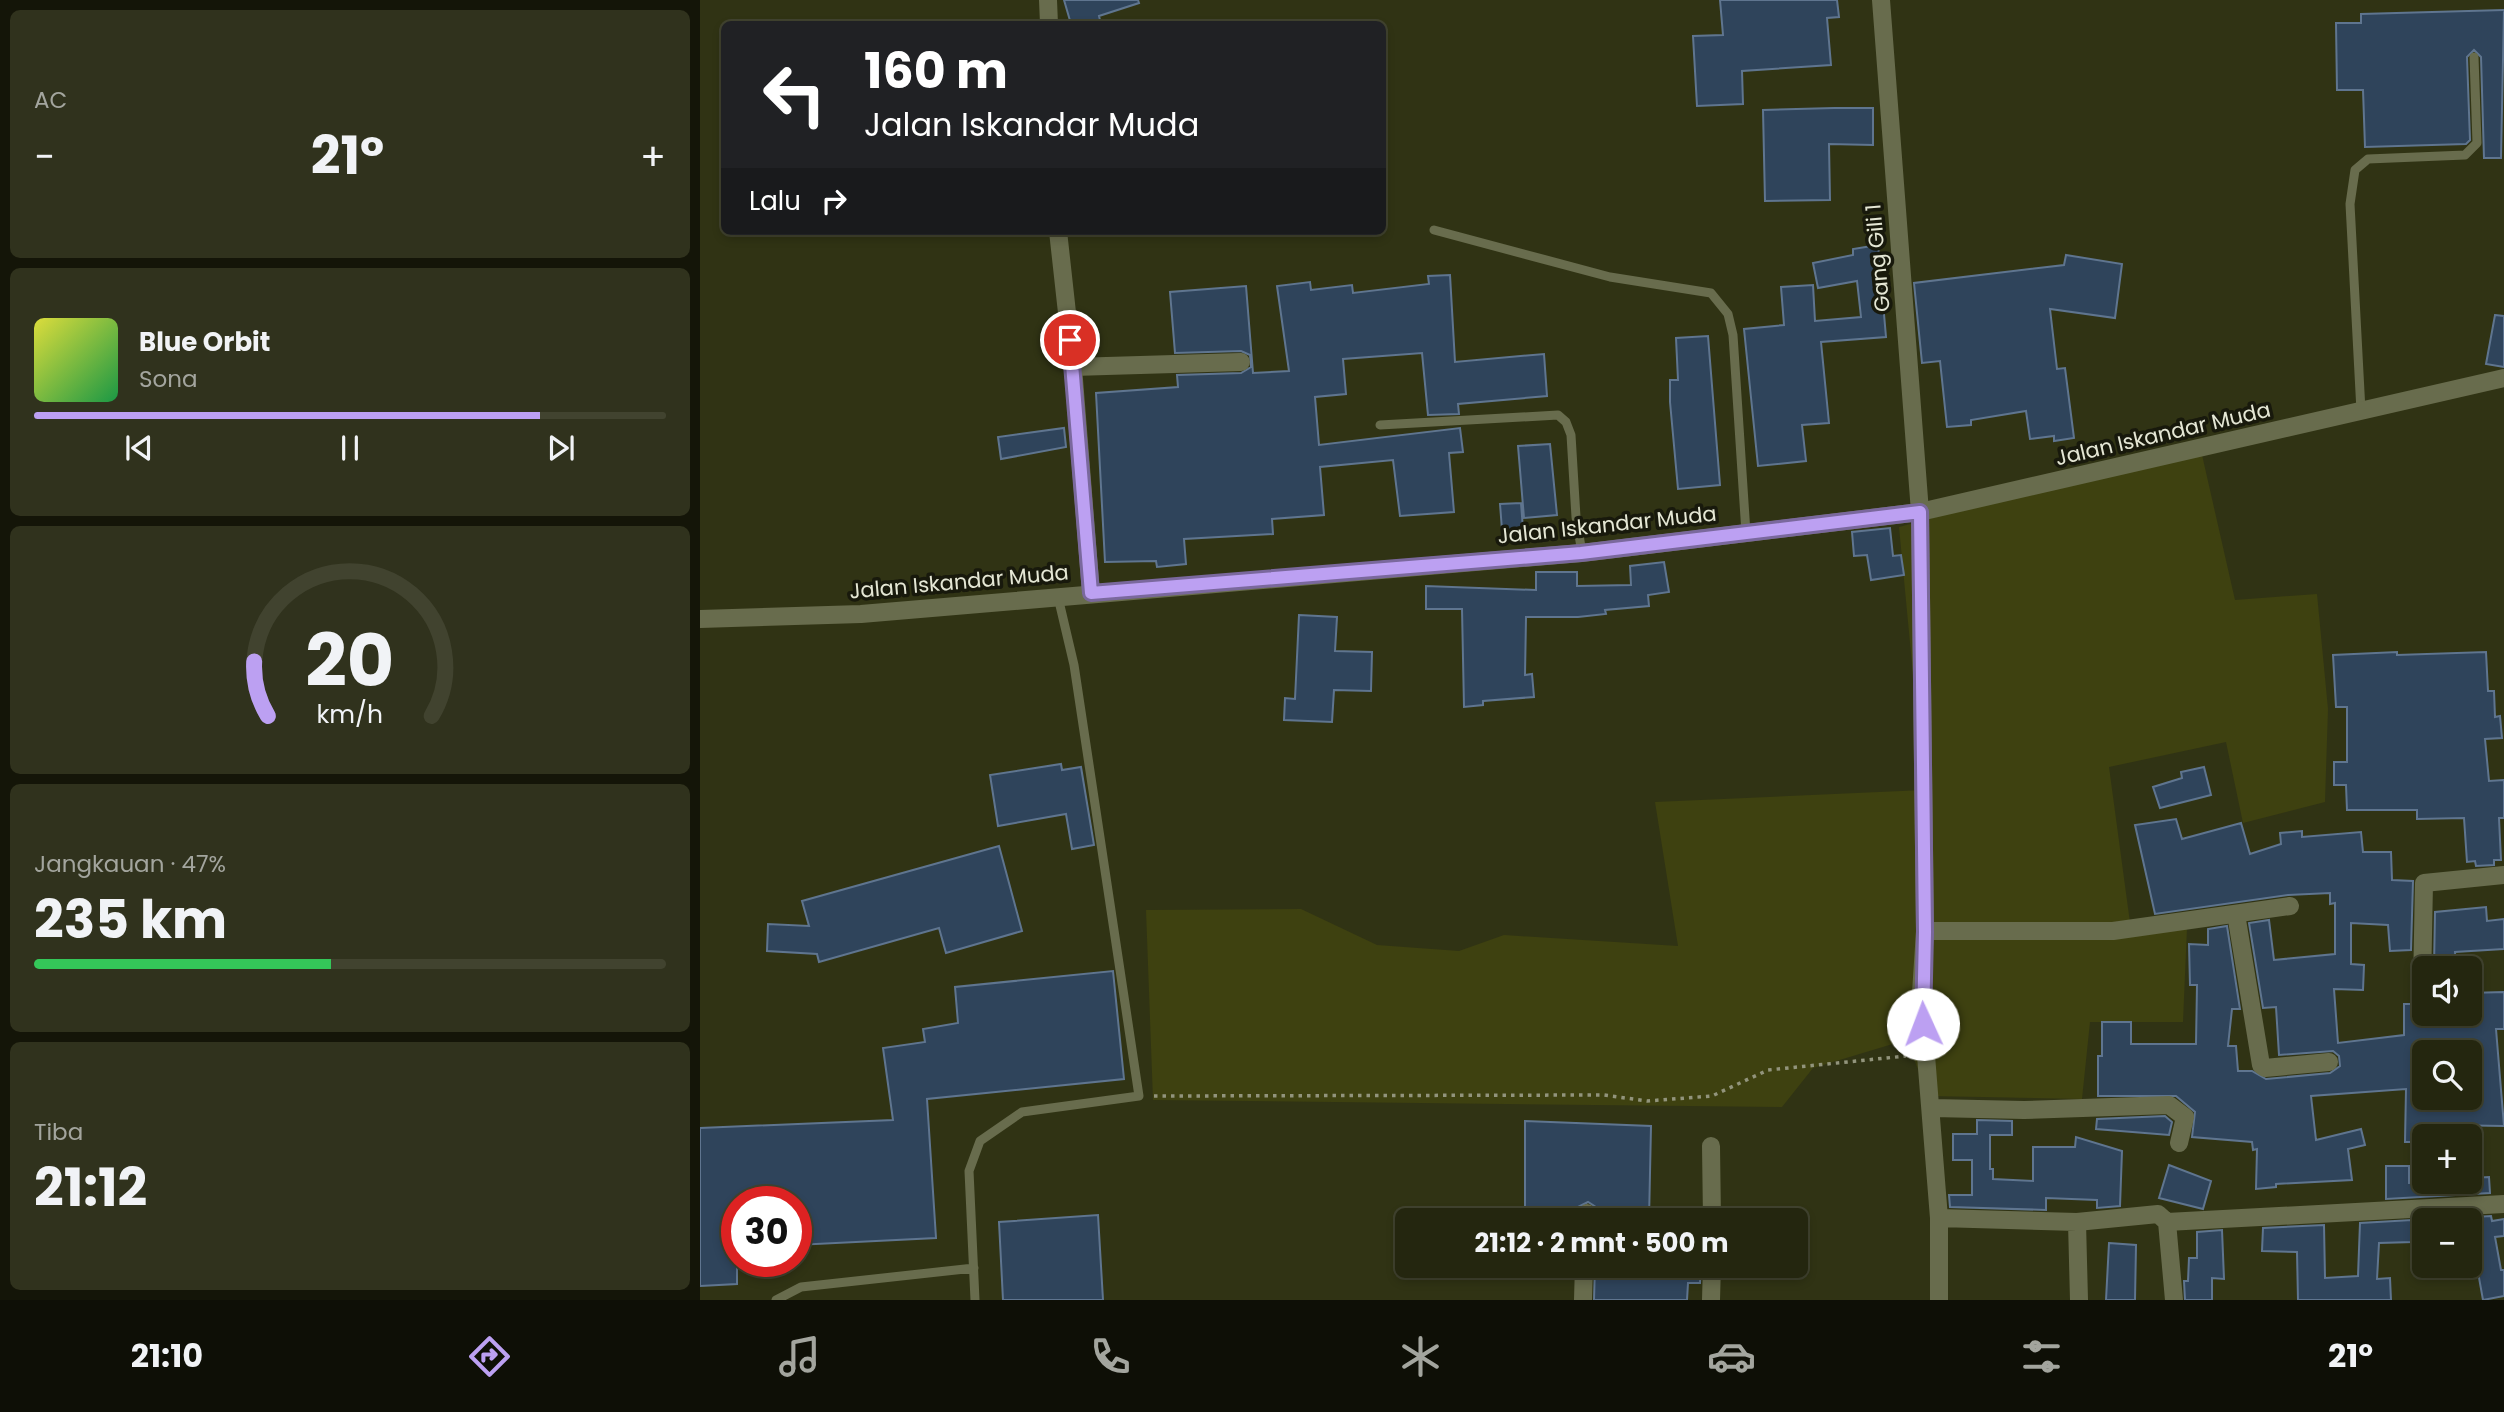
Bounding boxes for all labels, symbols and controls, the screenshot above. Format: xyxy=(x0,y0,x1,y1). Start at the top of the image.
text: 160 m xyxy=(864,37,1008,105)
icon: left xyxy=(749,49,840,140)
text: AC xyxy=(34,84,67,116)
text: Jalan Iskandar Muda xyxy=(864,102,1199,147)
text: 21° xyxy=(311,119,384,192)
text: − xyxy=(34,130,55,183)
text: + xyxy=(640,130,666,183)
icon: right xyxy=(815,182,853,220)
text: Lalu xyxy=(749,183,801,219)
street label: Gang Gili 1 xyxy=(1858,203,1897,313)
pin xyxy=(1040,310,1100,370)
icon: arrive xyxy=(1051,321,1089,359)
text: Blue Orbit xyxy=(139,324,270,360)
text: Sona xyxy=(139,363,198,395)
street label: Jalan Iskandar Muda xyxy=(2052,395,2273,472)
icon: previous xyxy=(120,429,158,467)
icon: pause xyxy=(331,429,369,467)
icon: next xyxy=(542,429,580,467)
street label: Jalan Iskandar Muda xyxy=(1496,499,1718,550)
street label: Jalan Iskandar Muda xyxy=(848,557,1070,606)
text: 20 xyxy=(305,610,395,711)
text: km/h xyxy=(317,697,383,732)
text: Jangkauan · 47% xyxy=(34,848,226,880)
text: 235 km xyxy=(34,883,227,956)
map controls xyxy=(2412,956,2482,1278)
button: sound xyxy=(2412,956,2482,1026)
position arrow xyxy=(1886,987,1960,1061)
button: search xyxy=(2412,1040,2482,1110)
text: Tiba xyxy=(34,1116,83,1148)
button: + xyxy=(2412,1124,2482,1194)
text: 21:12 xyxy=(34,1151,147,1224)
speed limit sign: 30 xyxy=(721,1186,812,1277)
button: − xyxy=(2412,1208,2482,1278)
text: 21:12 · 2 mnt · 500 m xyxy=(1474,1225,1729,1261)
icon: directions xyxy=(465,1332,514,1381)
icon: music xyxy=(775,1332,824,1381)
icon: phone xyxy=(1086,1332,1135,1381)
icon: climate xyxy=(1396,1332,1445,1381)
icon: car xyxy=(1707,1332,1756,1381)
icon: filters xyxy=(2017,1332,2066,1381)
text: 21:10 xyxy=(131,1333,203,1378)
text: 21° xyxy=(2328,1333,2373,1378)

